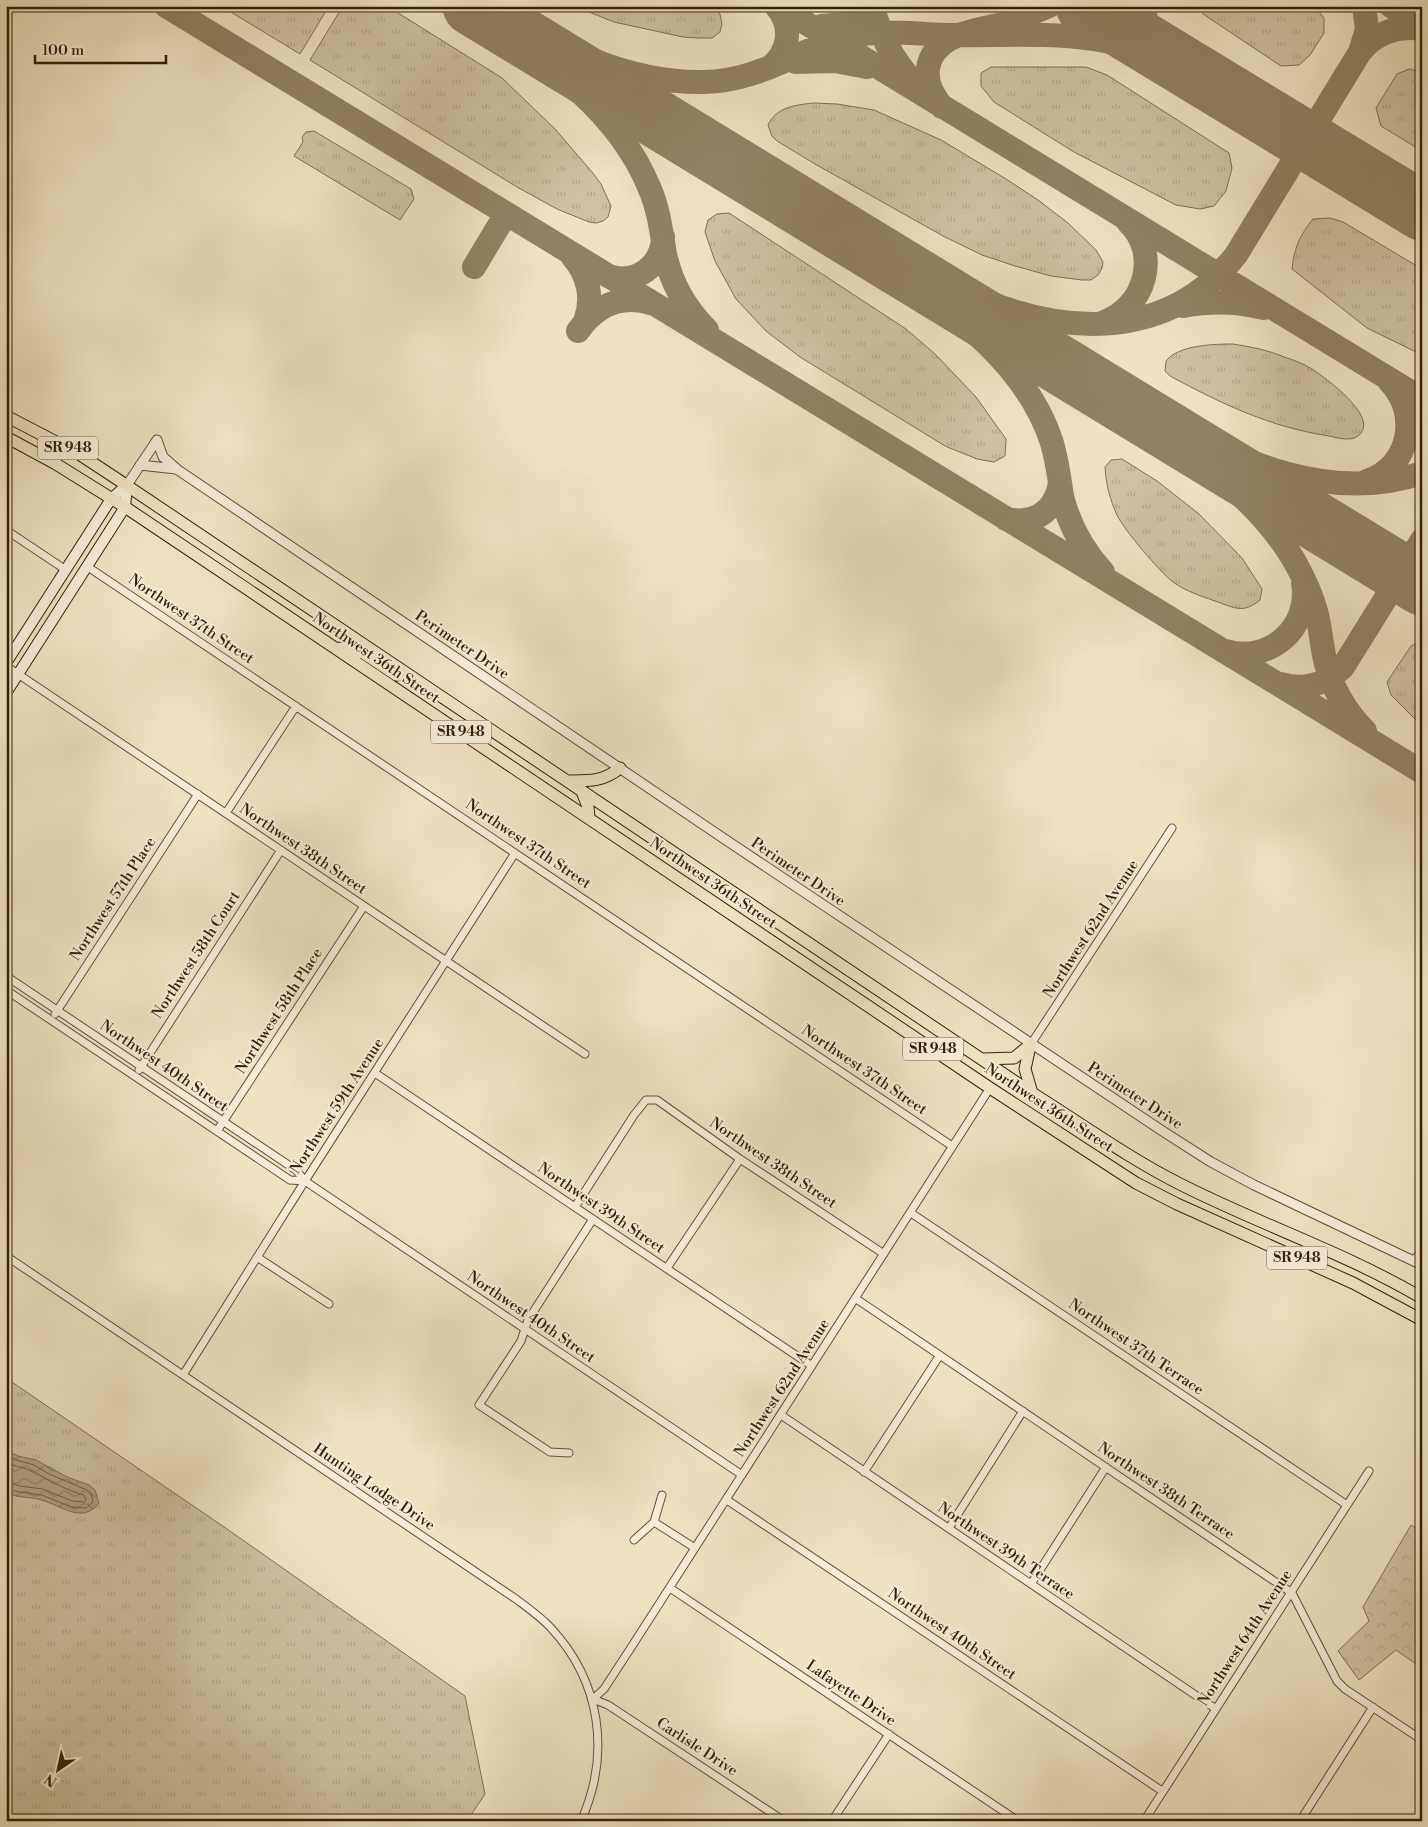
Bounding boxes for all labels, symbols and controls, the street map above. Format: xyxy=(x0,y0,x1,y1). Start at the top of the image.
scale bar xyxy=(35,32,166,64)
text: 100 m xyxy=(42,41,84,60)
road number: SR 948 xyxy=(38,436,98,459)
street label: Northwest 37th Street xyxy=(125,570,258,668)
street label: Perimeter Drive xyxy=(411,606,513,684)
street label: Northwest 36th Street xyxy=(309,608,444,708)
road number: SR 948 xyxy=(431,720,491,744)
street label: Northwest 37th Street xyxy=(462,795,595,893)
street label: Northwest 38th Street xyxy=(236,799,371,899)
street label: Northwest 36th Street xyxy=(646,833,781,933)
street label: Perimeter Drive xyxy=(747,833,849,911)
street label: Northwest 57th Place xyxy=(66,834,160,964)
street label: Northwest 62nd Avenue xyxy=(1039,856,1143,1002)
street label: Northwest 58th Court xyxy=(148,887,245,1022)
street label: Northwest 58th Place xyxy=(231,945,327,1077)
street label: Northwest 40th Street xyxy=(96,1016,232,1116)
street label: Northwest 37th Street xyxy=(798,1021,931,1119)
street label: Northwest 59th Avenue xyxy=(286,1035,388,1177)
road number: SR 948 xyxy=(903,1038,963,1060)
street label: Perimeter Drive xyxy=(1084,1058,1186,1134)
street label: Northwest 36th Street xyxy=(981,1059,1117,1157)
street label: Northwest 38th Street xyxy=(706,1113,841,1213)
street label: Northwest 39th Street xyxy=(534,1158,669,1258)
road number: SR 948 xyxy=(1267,1246,1327,1270)
street label: Northwest 40th Street xyxy=(463,1267,599,1367)
street label: Northwest 37th Terrace xyxy=(1065,1295,1207,1399)
street label: Northwest 62nd Avenue xyxy=(730,1315,834,1461)
street label: Northwest 38th Terrace xyxy=(1094,1438,1238,1544)
street label: Hunting Lodge Drive xyxy=(309,1439,439,1535)
street label: Northwest 39th Terrace xyxy=(934,1498,1078,1604)
street label: Northwest 64th Avenue xyxy=(1194,1566,1296,1710)
street label: Northwest 40th Street xyxy=(884,1584,1020,1684)
street label: Lafayette Drive xyxy=(802,1656,900,1730)
street label: Carlisle Drive xyxy=(653,1714,741,1780)
north arrow xyxy=(32,1744,82,1794)
text: N xyxy=(42,1769,61,1791)

